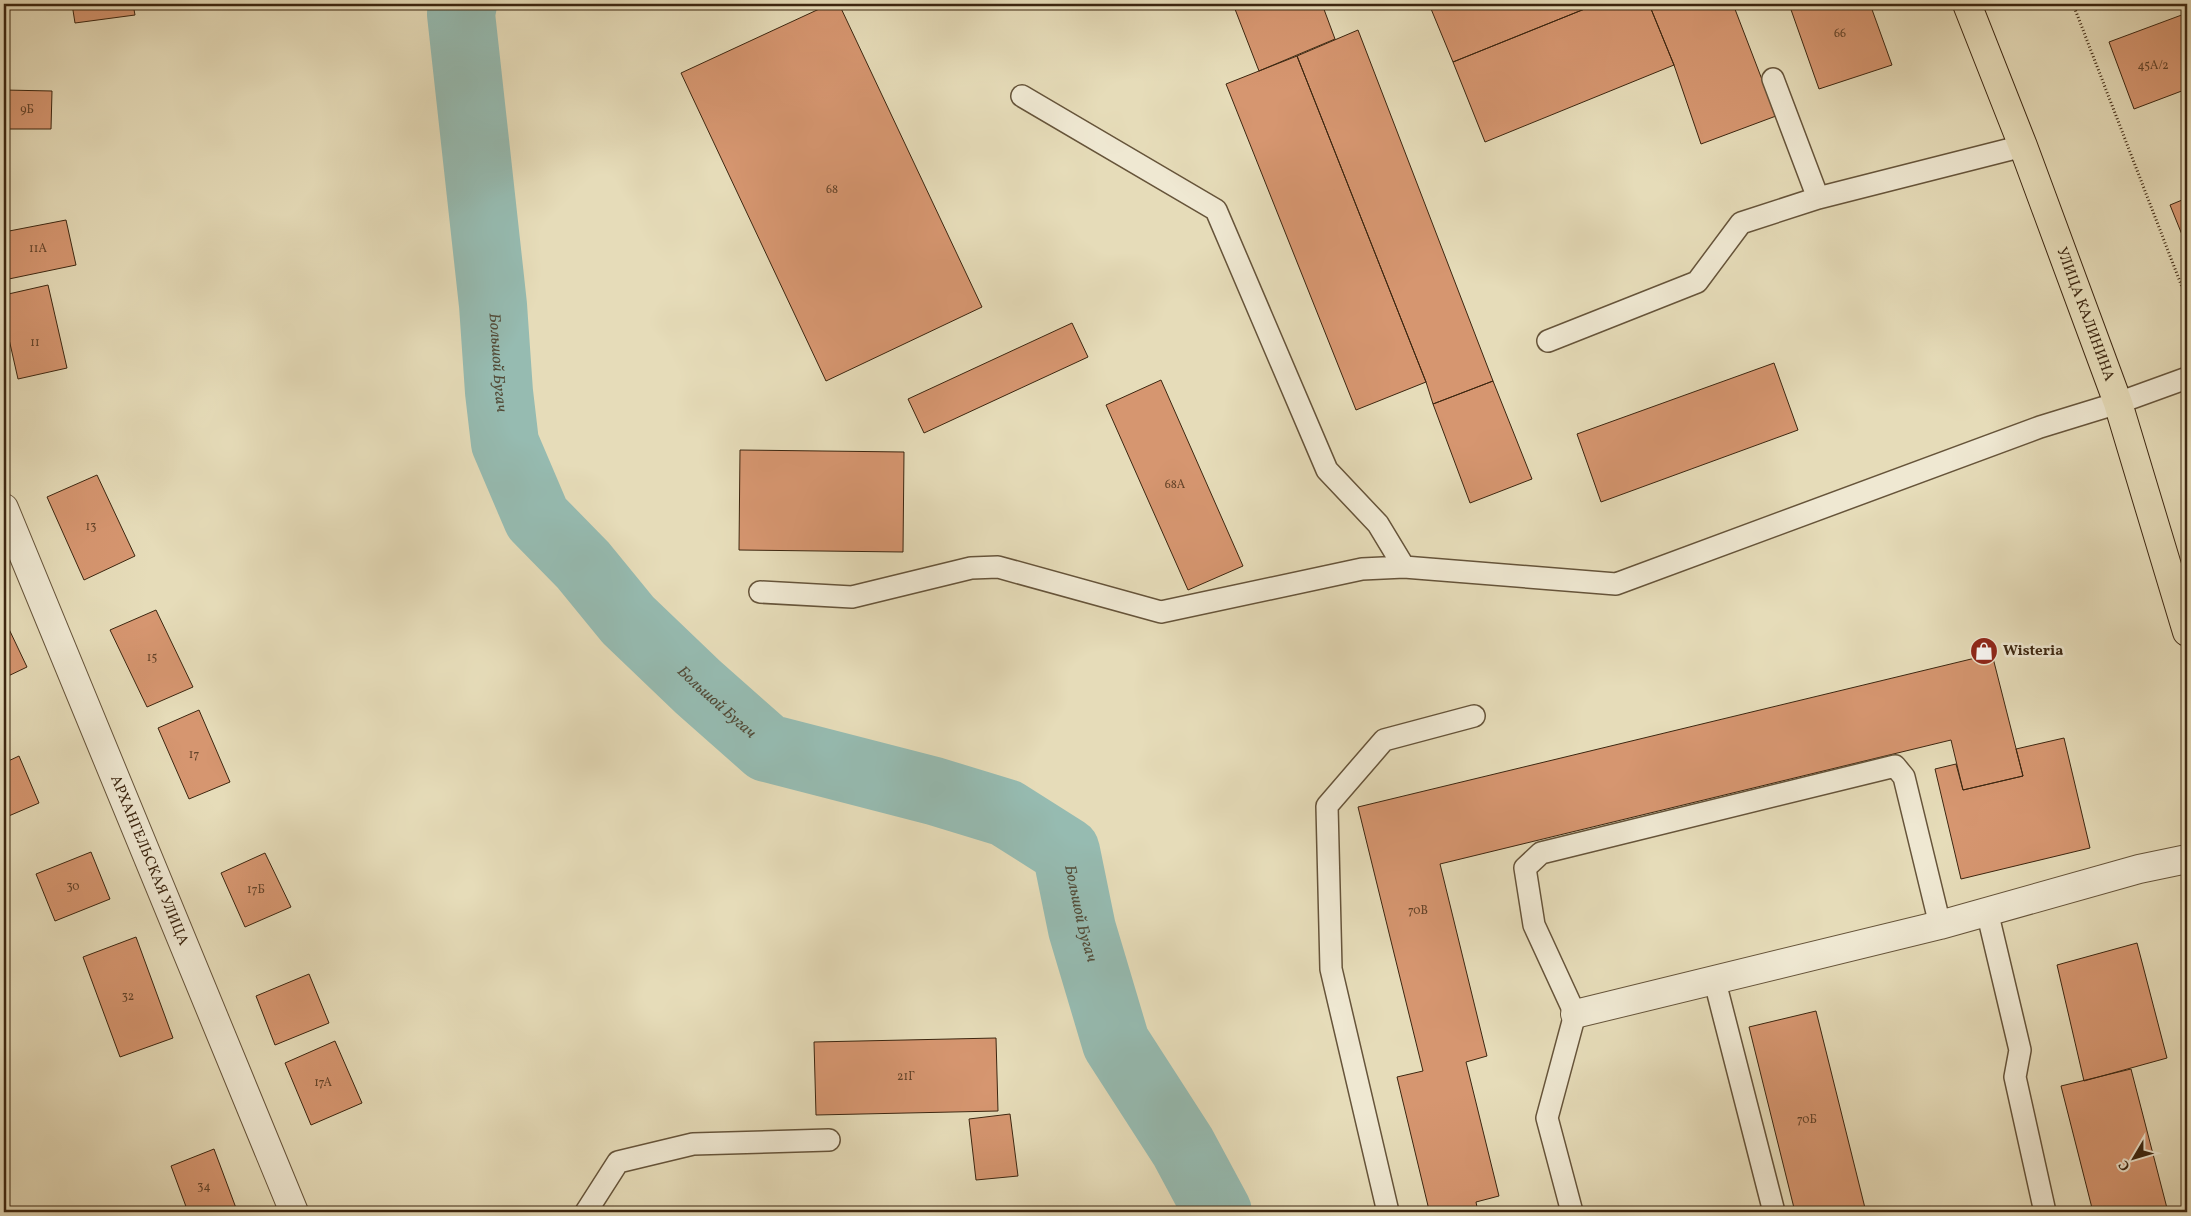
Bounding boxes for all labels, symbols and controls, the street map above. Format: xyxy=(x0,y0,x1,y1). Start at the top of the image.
house number: 66 xyxy=(1834,26,1846,42)
house number: 45А/2 xyxy=(2137,58,2169,74)
house number: 9Б xyxy=(20,102,34,118)
house number: 68 xyxy=(826,182,838,198)
house number: 11А xyxy=(29,241,47,257)
street label: УЛИЦА КАЛИНИНА xyxy=(2051,244,2120,385)
water label: Большой Бугач xyxy=(483,313,512,414)
house number: 11 xyxy=(30,335,40,351)
house number: 68А xyxy=(1165,477,1186,493)
house number: 13 xyxy=(86,519,96,535)
shop icon: Wisteria xyxy=(1969,636,1999,666)
place label: Wisteria xyxy=(2003,641,2063,662)
house number: 15 xyxy=(147,650,157,666)
water label: Большой Бугач xyxy=(672,661,761,744)
house number: 17 xyxy=(189,747,199,763)
street label: АРХАНГЕЛЬСКАЯ УЛИЦА xyxy=(105,772,194,949)
water label: Большой Бугач xyxy=(1058,863,1102,965)
house number: 30 xyxy=(66,879,80,895)
house number: 17Б xyxy=(247,882,265,898)
house number: 70В xyxy=(1408,903,1428,919)
house number: 32 xyxy=(122,989,134,1005)
house number: 21Г xyxy=(897,1069,915,1085)
house number: 17А xyxy=(314,1075,332,1091)
house number: 70Б xyxy=(1797,1112,1817,1128)
north arrow xyxy=(2108,1134,2158,1184)
text: С xyxy=(2115,1156,2135,1174)
house number: 34 xyxy=(197,1179,211,1195)

